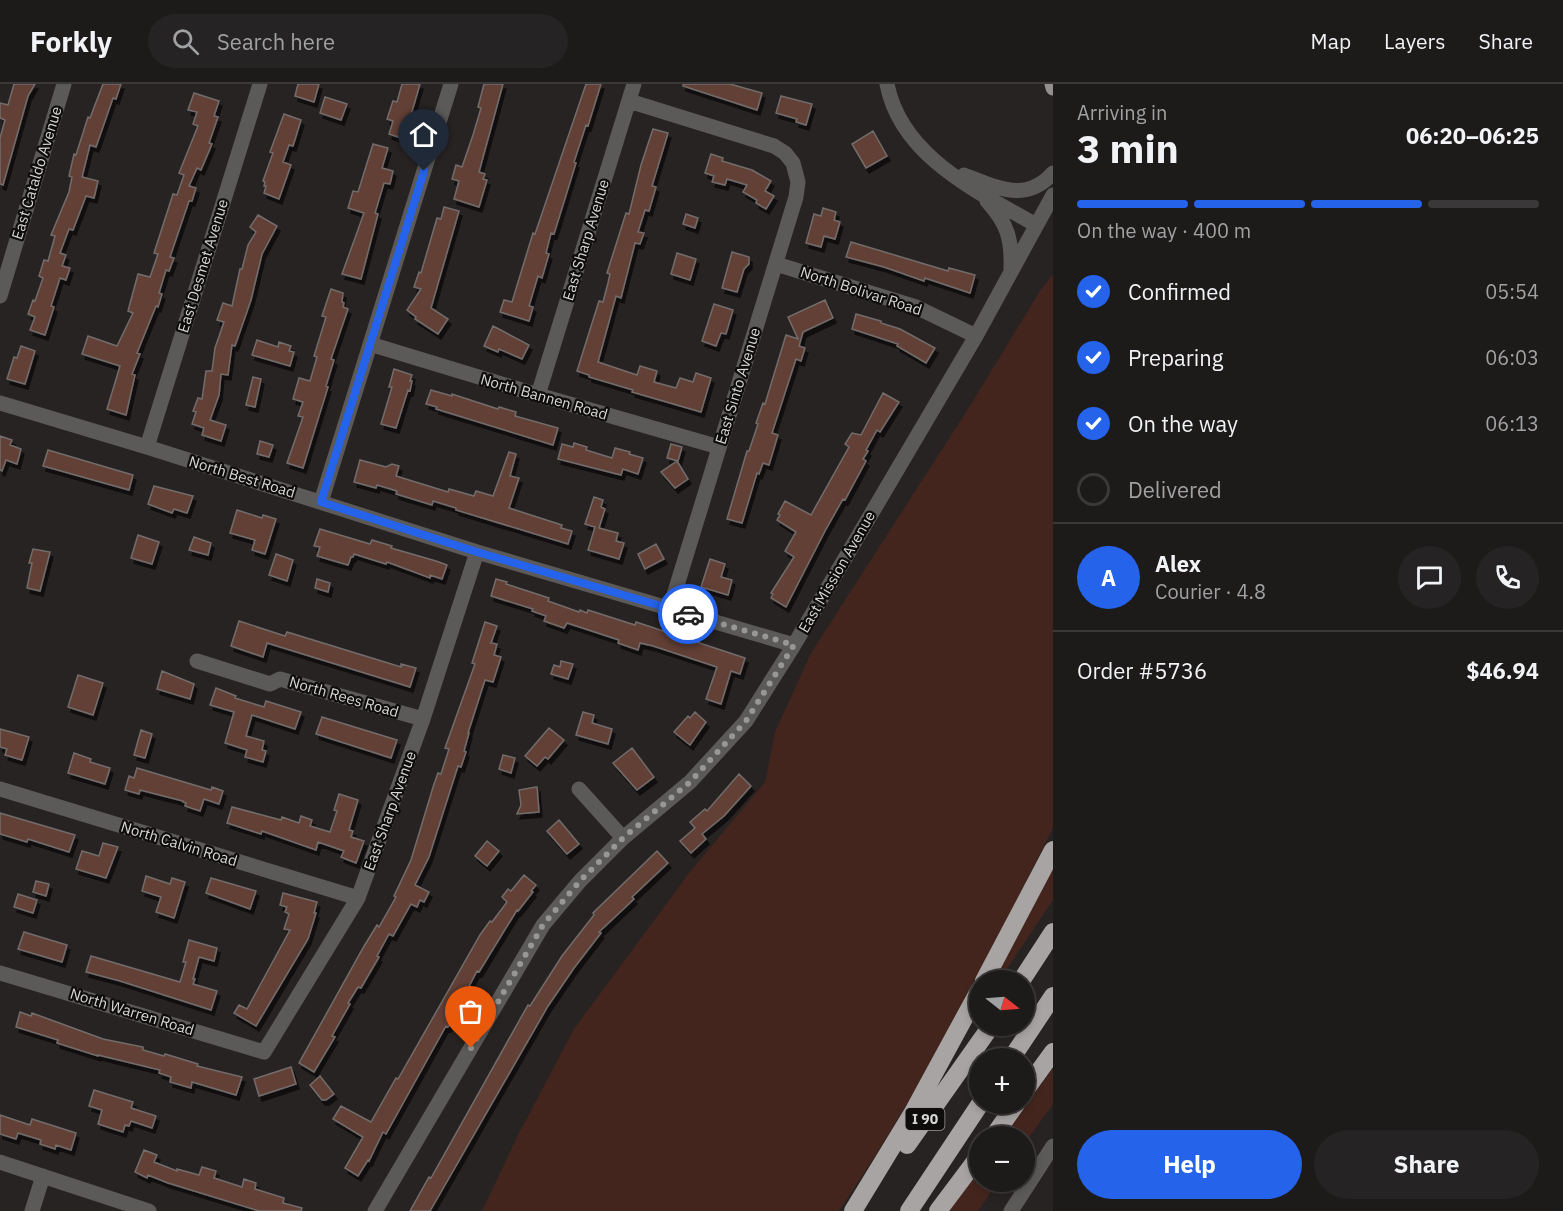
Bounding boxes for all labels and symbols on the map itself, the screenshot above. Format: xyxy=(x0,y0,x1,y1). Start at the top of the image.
street label: East Cataldo Avenue xyxy=(7,104,66,242)
pin xyxy=(398,109,449,171)
street label: East Sharp Avenue xyxy=(558,177,613,303)
street label: East Desmet Avenue xyxy=(173,197,232,335)
street label: North Bolivar Road xyxy=(798,262,924,319)
street label: East Sinto Avenue xyxy=(711,325,764,446)
street label: North Bannen Road xyxy=(478,369,610,424)
street label: North Best Road xyxy=(187,451,298,502)
street label: East Mission Avenue xyxy=(794,507,879,636)
courier xyxy=(658,584,718,644)
street label: North Rees Road xyxy=(287,672,401,721)
street label: East Sharp Avenue xyxy=(359,748,420,873)
street label: North Calvin Road xyxy=(119,817,240,870)
north arrow xyxy=(969,970,1035,1036)
street label: North Warren Road xyxy=(68,984,197,1039)
pin xyxy=(445,986,496,1048)
road number: I 90 xyxy=(906,1108,944,1130)

